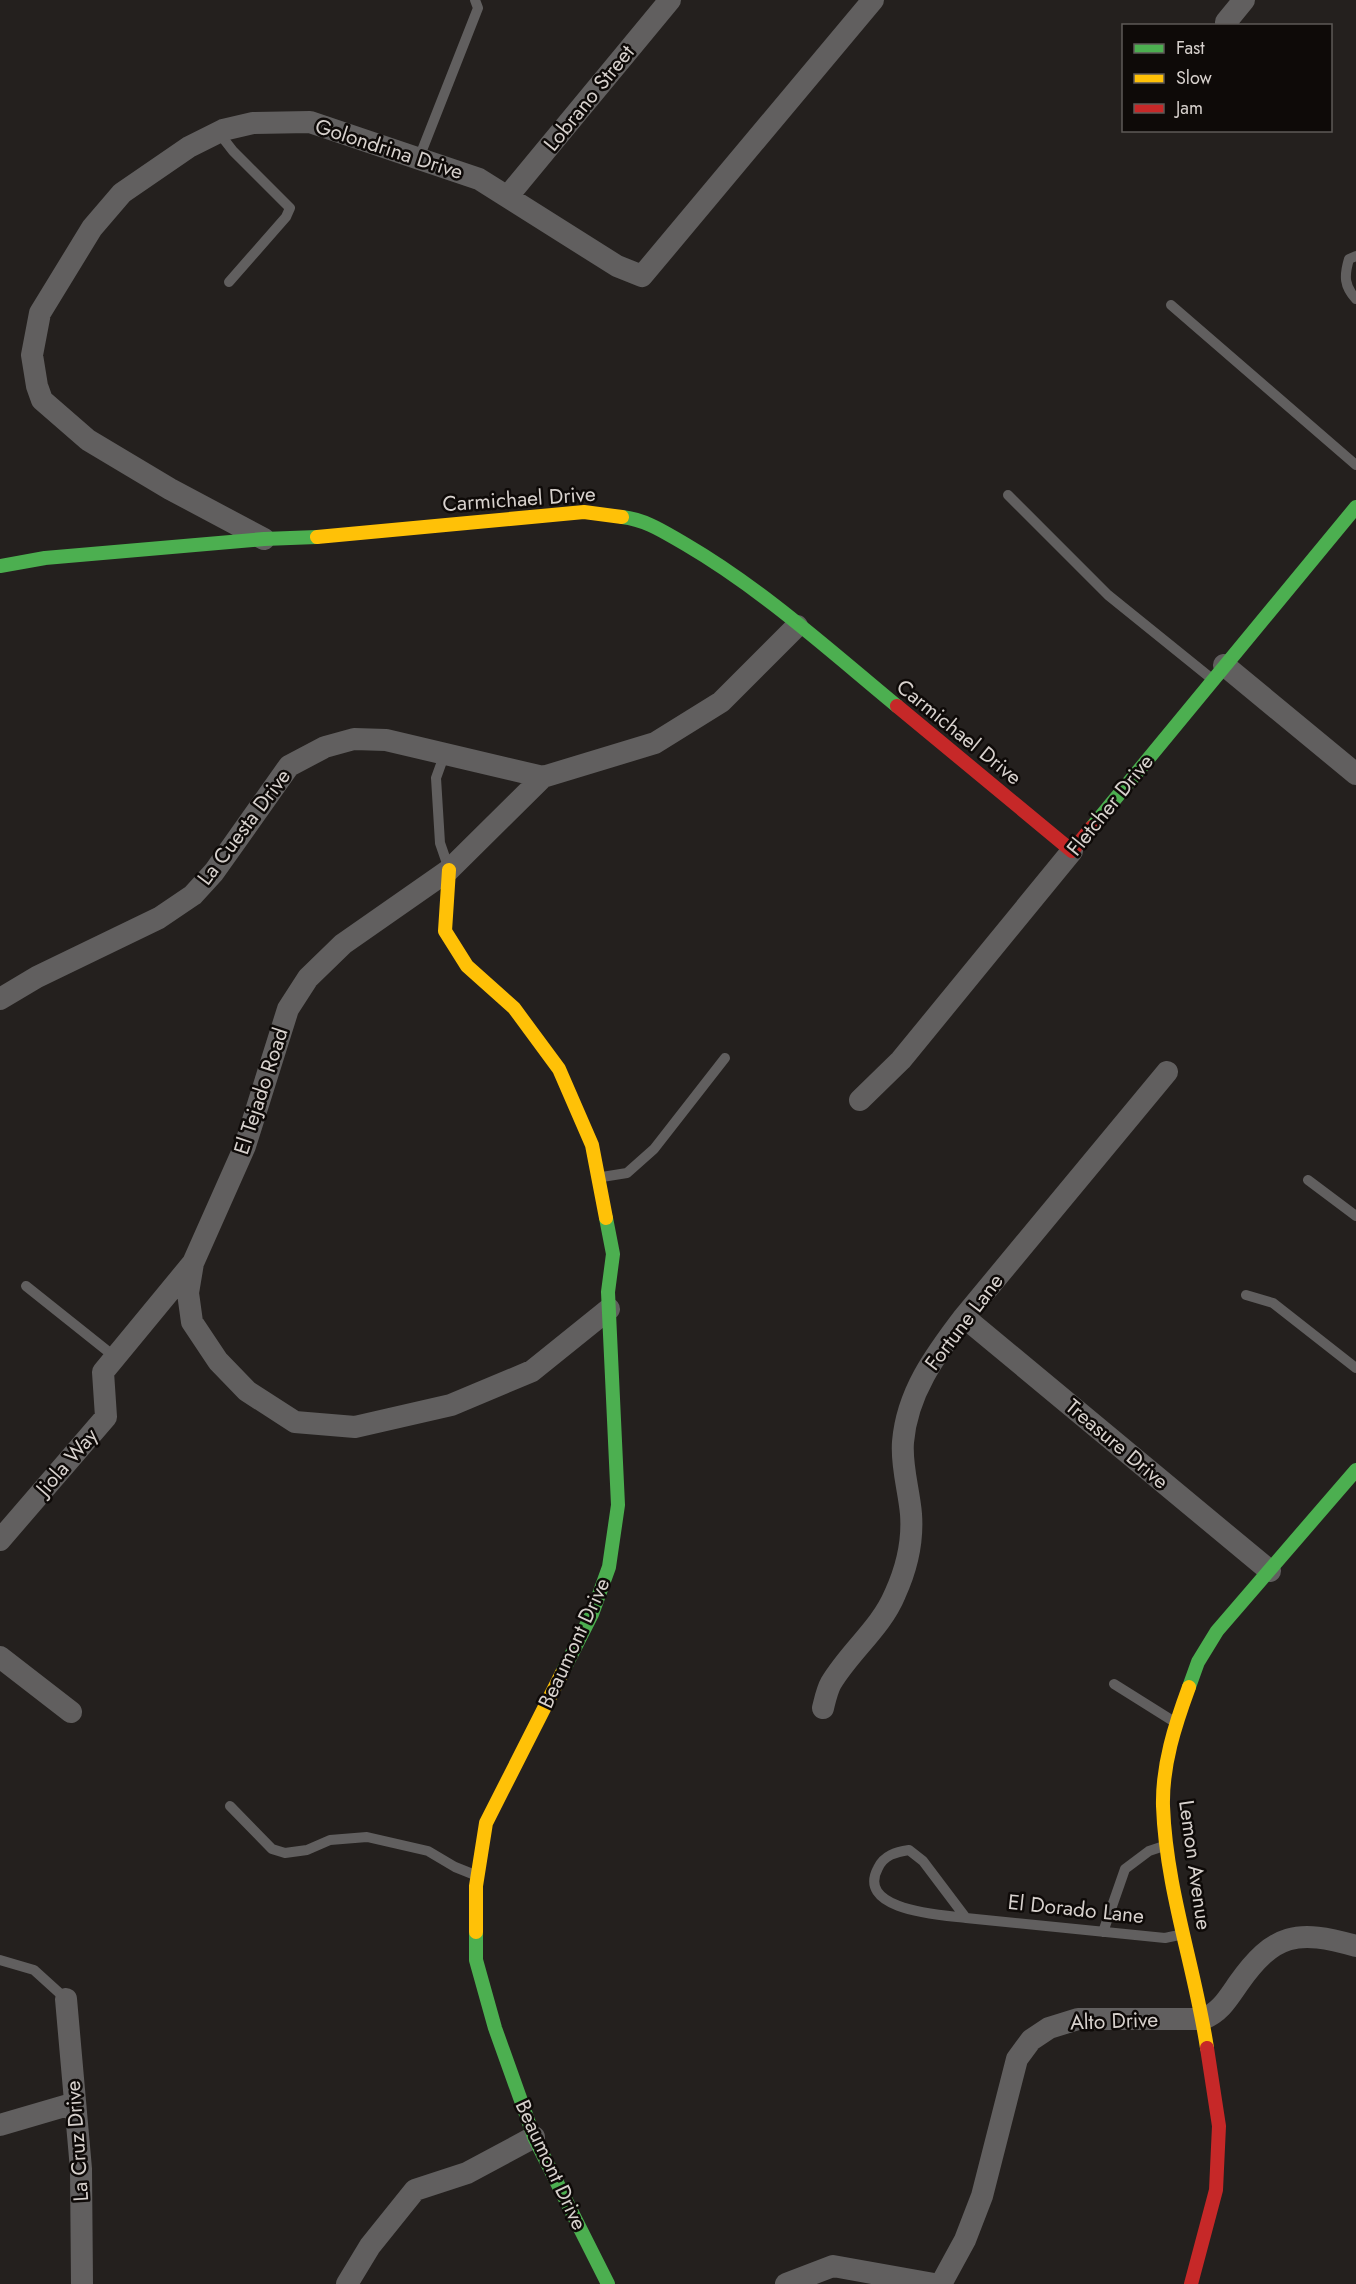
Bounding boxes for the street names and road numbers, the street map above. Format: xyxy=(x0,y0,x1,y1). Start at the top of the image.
street label: Lobrano Street xyxy=(537,38,641,158)
street label: Golondrina Drive xyxy=(311,111,467,187)
street label: Carmichael Drive xyxy=(441,479,597,519)
street label: Carmichael Drive xyxy=(890,672,1028,792)
street label: Fletcher Drive xyxy=(1060,748,1161,862)
street label: La Cuesta Drive xyxy=(190,762,298,891)
street label: El Tejado Road xyxy=(226,1024,296,1158)
street label: Fortune Lane xyxy=(918,1267,1010,1377)
street label: Treasure Drive xyxy=(1059,1392,1175,1496)
street label: Jiola Way xyxy=(27,1421,105,1505)
street label: Beaumont Drive xyxy=(531,1573,617,1713)
street label: Lemon Avenue xyxy=(1171,1798,1219,1932)
street label: El Dorado Lane xyxy=(1006,1887,1146,1931)
street label: Alto Drive xyxy=(1069,2004,1159,2038)
street label: La Cruz Drive xyxy=(58,2079,96,2202)
street label: Beaumont Drive xyxy=(508,2095,594,2235)

